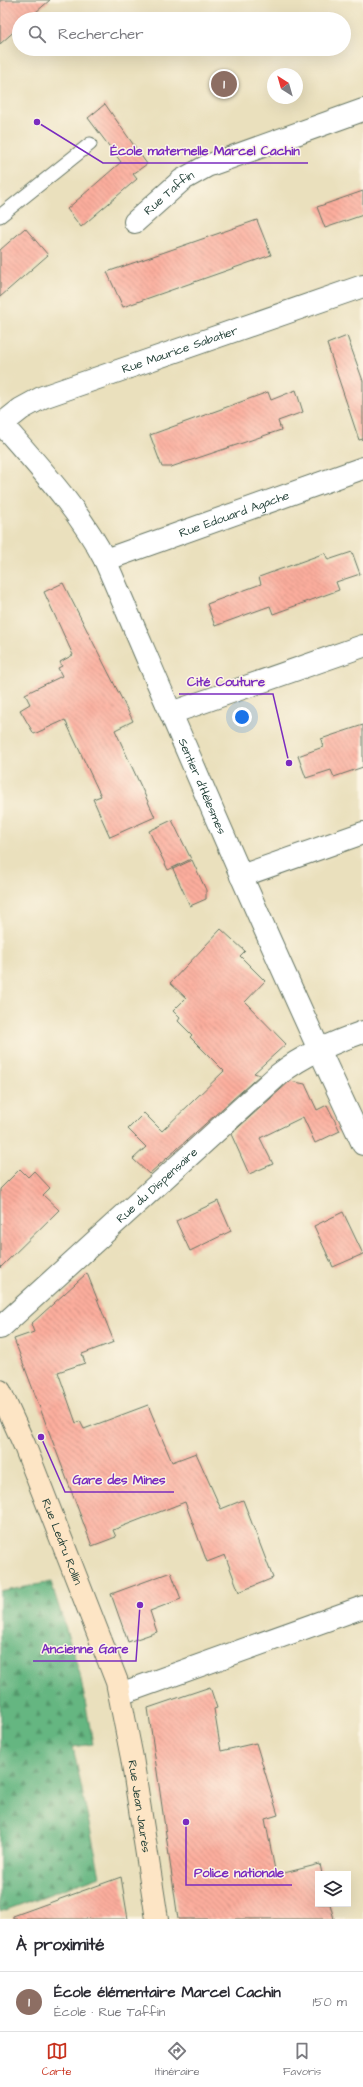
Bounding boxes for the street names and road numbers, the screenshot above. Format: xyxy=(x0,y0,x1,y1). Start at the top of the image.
street label: Rue Taffin xyxy=(140,166,197,219)
street label: Rue Maurice Sabatier xyxy=(119,321,240,378)
street label: Rue Edouard Agache xyxy=(177,486,292,541)
street label: Sentier d'Hélesmes xyxy=(174,735,231,837)
street label: Rue du Dispensaire xyxy=(112,1143,202,1227)
street label: Rue Ledru Rollin xyxy=(38,1496,87,1587)
street label: Rue Jean Jaurès xyxy=(124,1759,155,1854)

